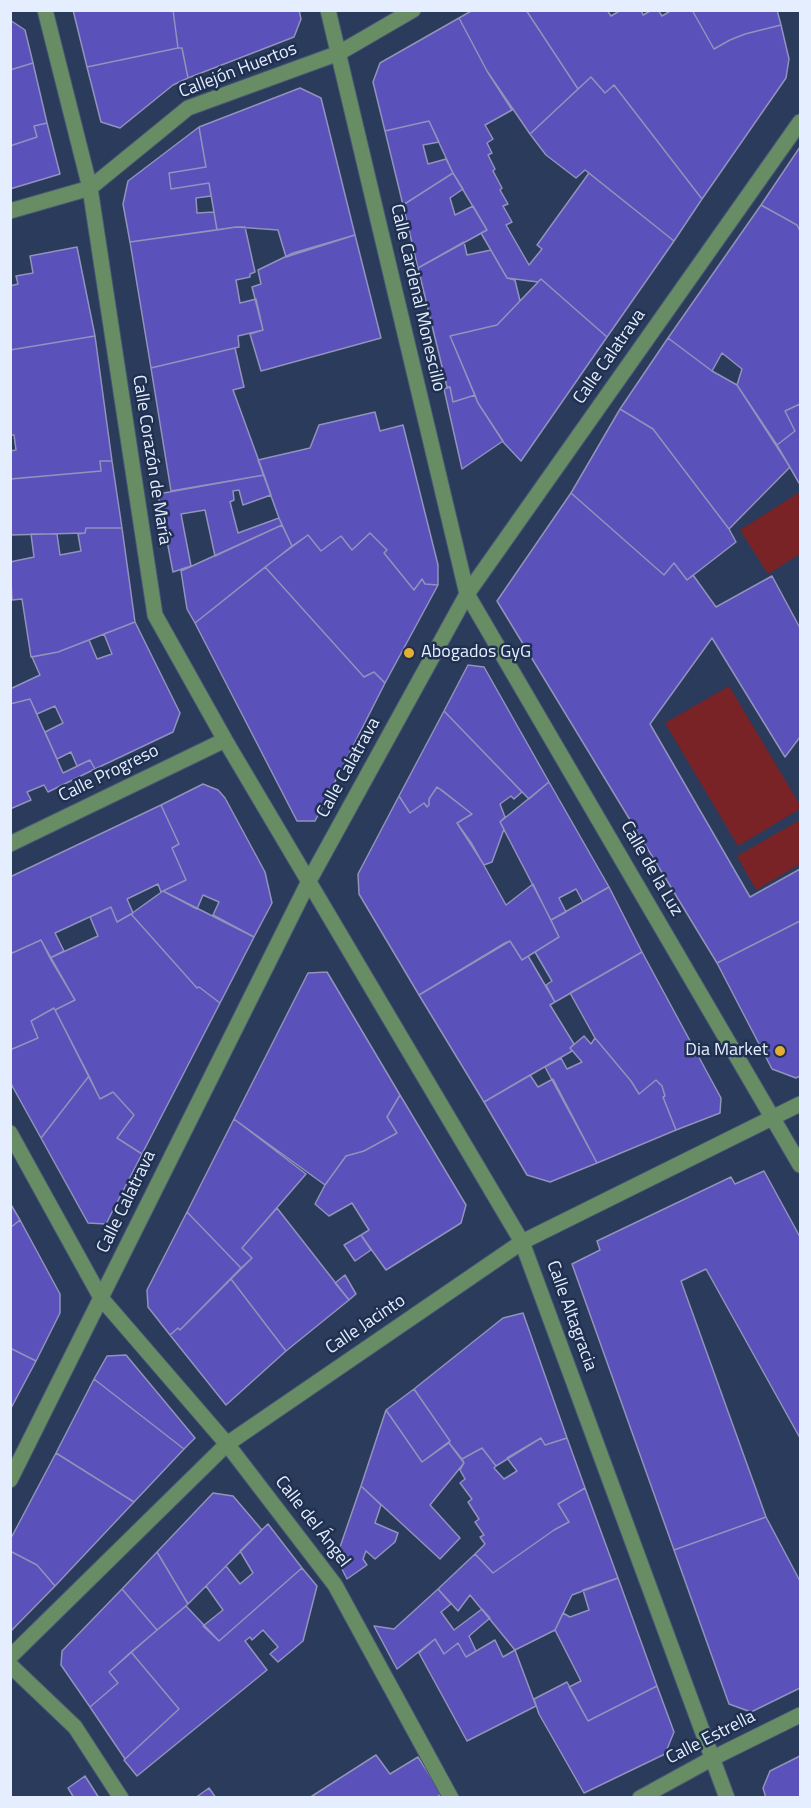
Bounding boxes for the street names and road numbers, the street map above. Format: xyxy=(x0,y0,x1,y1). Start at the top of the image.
street label: Callejón Huertos xyxy=(176,39,300,103)
street label: Calle Cardenal Monescillo xyxy=(385,202,449,394)
street label: Calle Calatrava xyxy=(569,305,651,409)
street label: Calle Corazón de María xyxy=(127,374,175,546)
street label: Calle Calatrava xyxy=(313,714,385,822)
street label: Calle Progreso xyxy=(55,740,163,808)
street label: Calle de la Luz xyxy=(615,818,687,920)
street label: Calle Calatrava xyxy=(93,1147,161,1257)
street label: Calle Altagracia xyxy=(541,1258,601,1374)
street label: Calle Jacinto xyxy=(322,1290,410,1360)
street label: Calle del Ángel xyxy=(270,1472,354,1572)
street label: Calle Estrella xyxy=(663,1706,759,1770)

